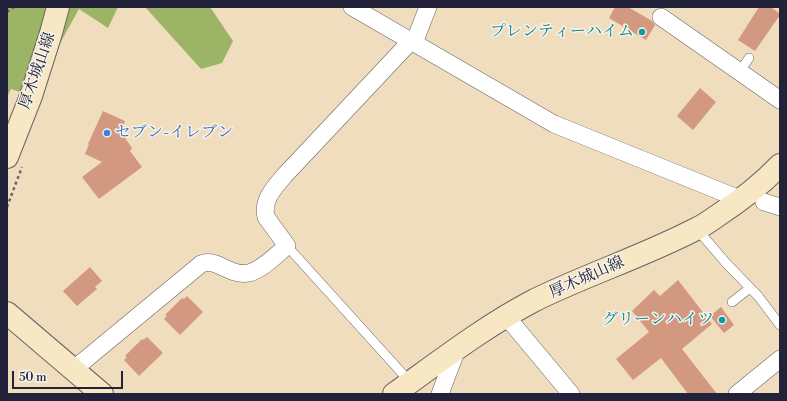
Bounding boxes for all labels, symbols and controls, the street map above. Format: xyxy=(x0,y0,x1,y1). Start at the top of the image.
place label: プレンティーハイム xyxy=(490,22,634,42)
marker: プレンティーハイム xyxy=(637,27,647,37)
street label: 厚木城山線 xyxy=(16,30,60,112)
place label: セブン-イレブン xyxy=(115,123,233,143)
marker: セブン-イレブン xyxy=(102,128,112,138)
street label: 厚木城山線 xyxy=(547,253,627,303)
place label: グリーンハイツ xyxy=(602,310,714,330)
marker: グリーンハイツ xyxy=(717,315,727,325)
scale bar xyxy=(14,363,125,389)
text: 50 m xyxy=(19,370,47,385)

